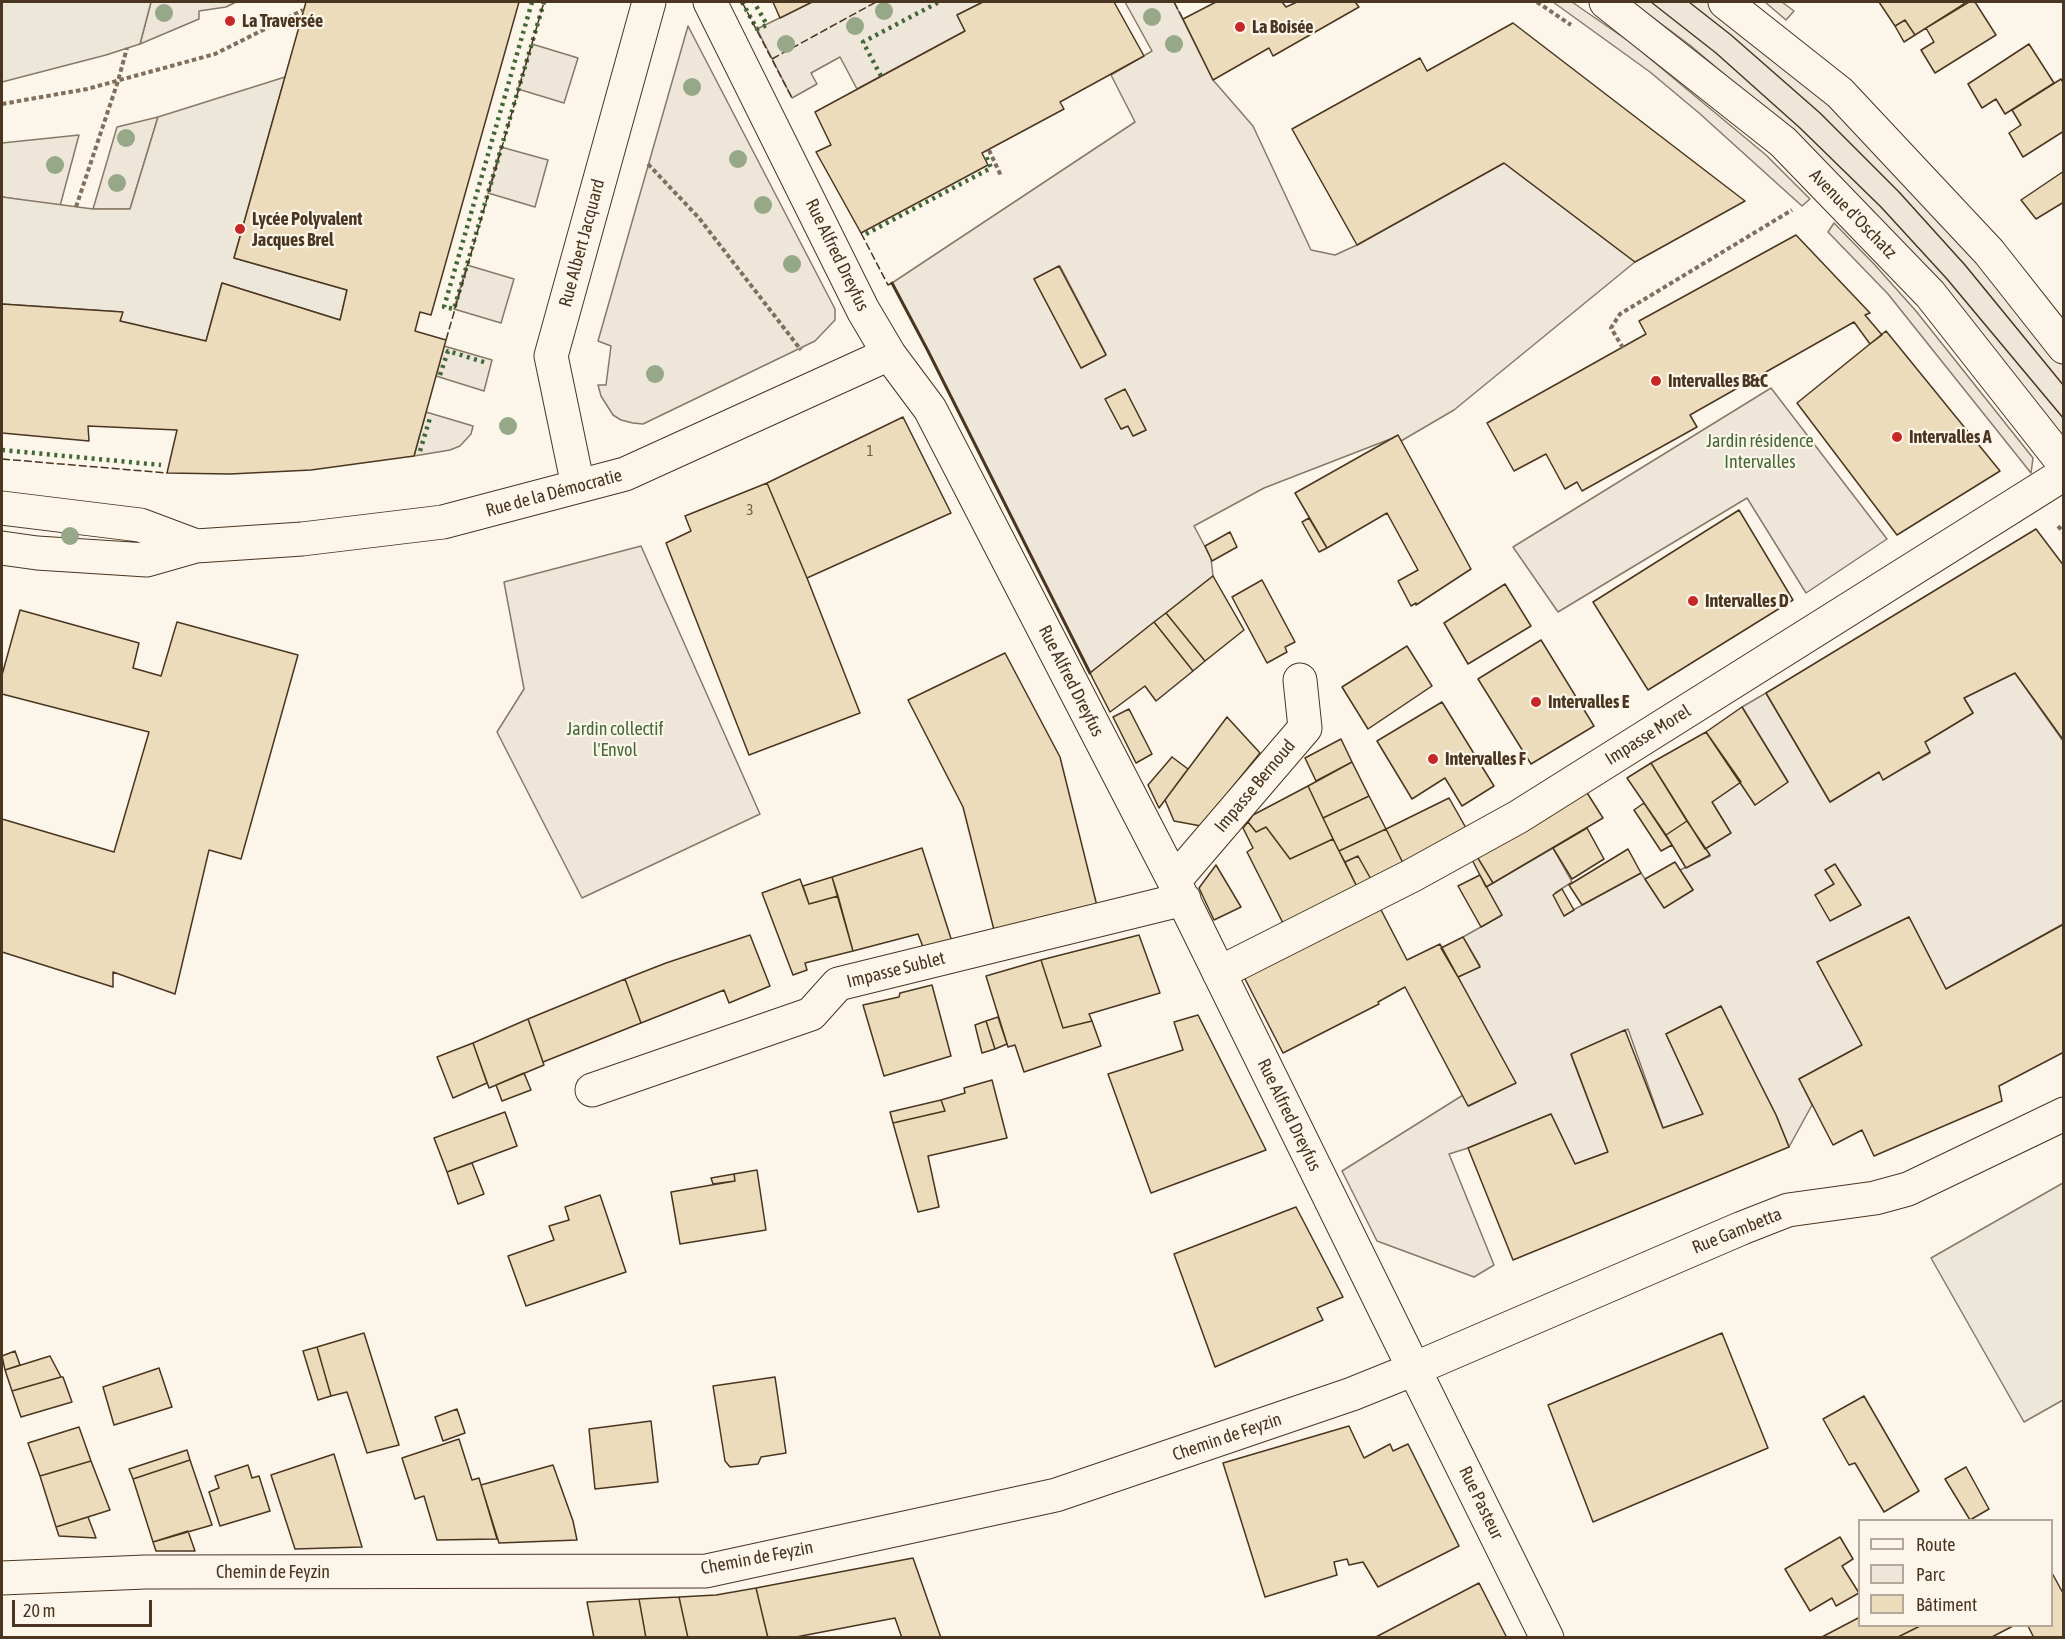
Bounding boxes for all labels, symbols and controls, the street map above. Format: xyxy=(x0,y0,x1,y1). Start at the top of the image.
place label: La Traversée xyxy=(242,10,323,32)
marker: La Traversée xyxy=(223,14,237,28)
place label: La Boisée xyxy=(1252,16,1314,38)
marker: La Boisée xyxy=(1233,20,1247,34)
street label: Avenue d'Oschatz xyxy=(1805,165,1901,263)
street label: Rue Albert Jacquard xyxy=(555,177,609,309)
street label: Rue Alfred Dreyfus xyxy=(801,195,873,315)
place label: Lycée Polyvalent Jacques Brel xyxy=(252,208,362,250)
marker: Lycée Polyvalent Jacques Brel xyxy=(233,222,247,236)
place label: Intervalles B&C xyxy=(1668,370,1768,392)
marker: Intervalles B&C xyxy=(1649,374,1663,388)
place label: Intervalles A xyxy=(1909,426,1992,448)
park label: Jardin résidence Intervalles xyxy=(1706,430,1814,472)
marker: Intervalles A xyxy=(1890,430,1904,444)
house number: 1 xyxy=(866,442,874,460)
street label: Rue de la Démocratie xyxy=(483,464,625,522)
house number: 3 xyxy=(746,501,754,519)
place label: Intervalles D xyxy=(1705,590,1789,612)
marker: Intervalles D xyxy=(1686,594,1700,608)
street label: Rue Alfred Dreyfus xyxy=(1034,622,1108,740)
place label: Intervalles E xyxy=(1548,691,1629,713)
marker: Intervalles E xyxy=(1529,695,1543,709)
street label: Impasse Morel xyxy=(1601,700,1695,770)
park label: Jardin collectif l'Envol xyxy=(567,718,663,760)
street label: Impasse Bernoud xyxy=(1210,735,1300,837)
place label: Intervalles F xyxy=(1445,748,1526,770)
marker: Intervalles F xyxy=(1426,752,1440,766)
street label: Impasse Sublet xyxy=(845,947,947,993)
street label: Rue Alfred Dreyfus xyxy=(1253,1055,1325,1175)
street label: Rue Gambetta xyxy=(1689,1203,1785,1259)
street label: Chemin de Feyzin xyxy=(1170,1408,1284,1466)
street label: Rue Pasteur xyxy=(1454,1463,1508,1543)
legend xyxy=(1858,1519,2053,1627)
text: Route xyxy=(1916,1534,1955,1555)
street label: Chemin de Feyzin xyxy=(699,1537,815,1579)
street label: Chemin de Feyzin xyxy=(216,1561,330,1583)
text: Parc xyxy=(1916,1564,1945,1585)
scale bar xyxy=(15,1588,154,1626)
text: Bâtiment xyxy=(1916,1594,1977,1615)
text: 20 m xyxy=(23,1600,55,1621)

